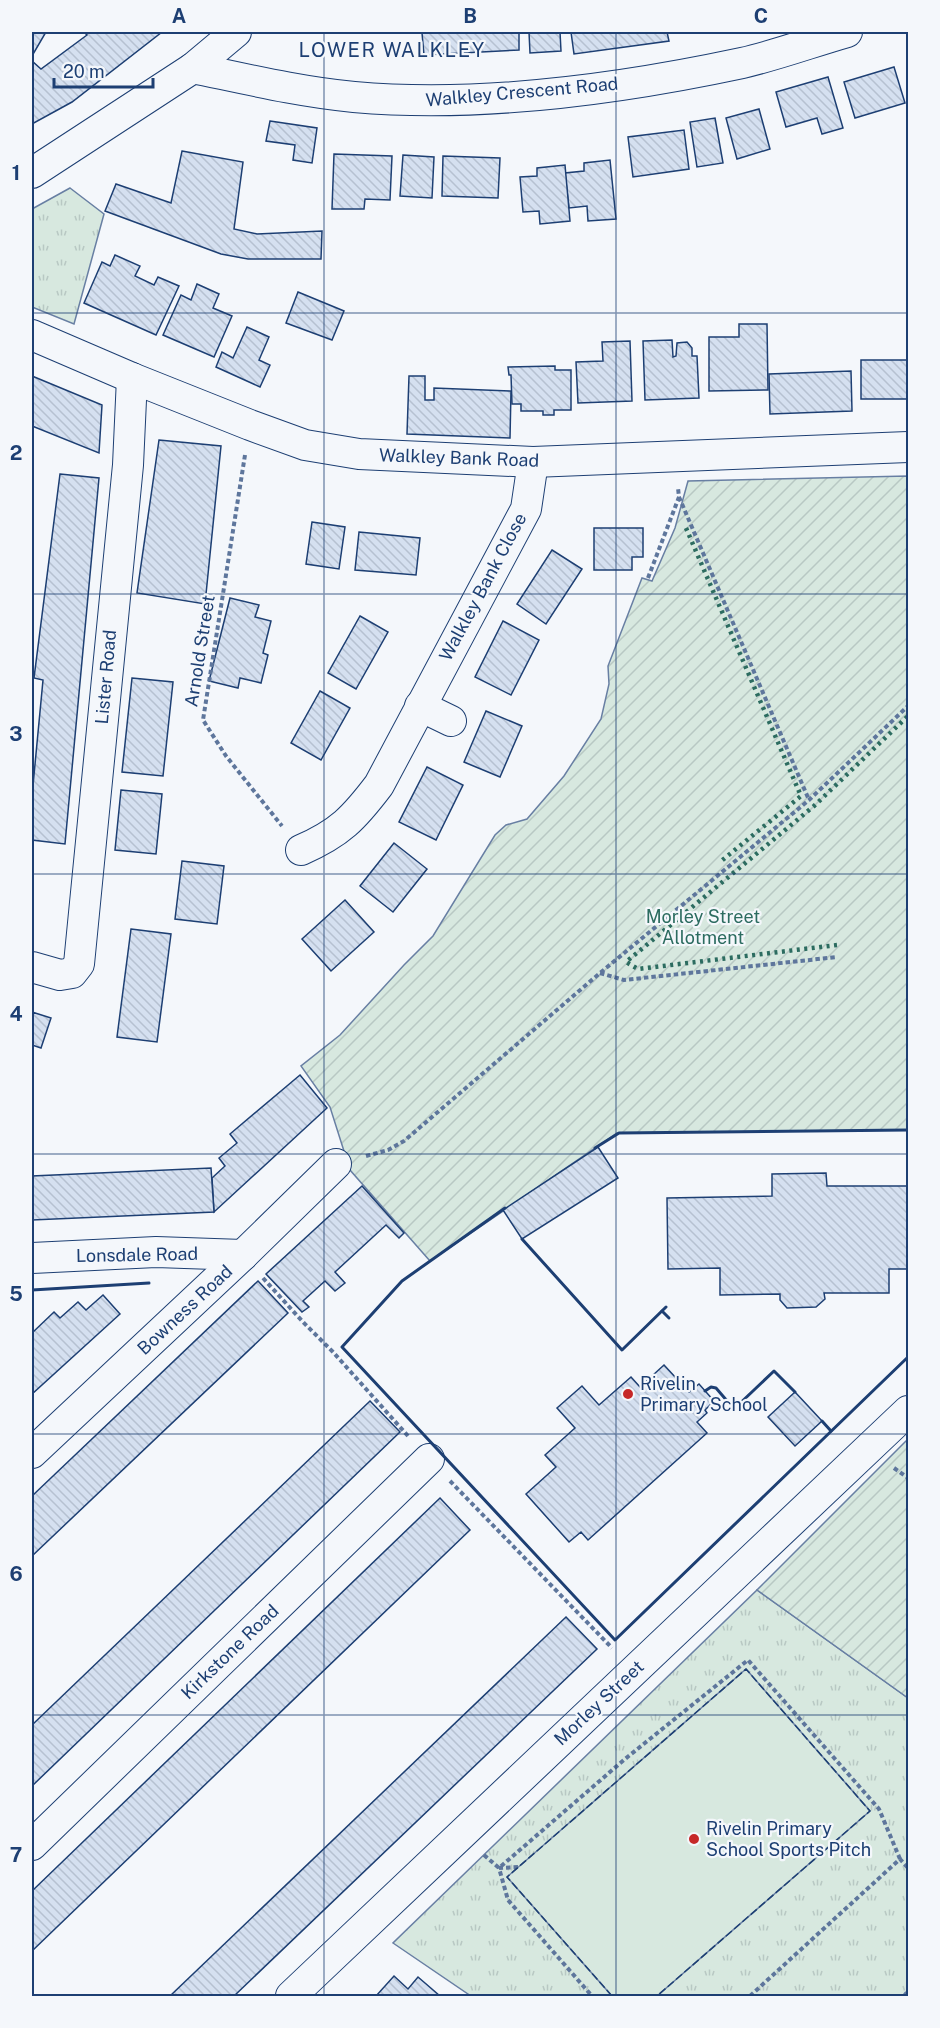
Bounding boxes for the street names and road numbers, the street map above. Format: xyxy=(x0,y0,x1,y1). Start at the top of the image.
street label: Walkley Crescent Road xyxy=(425,73,619,110)
street label: Walkley Bank Road xyxy=(379,444,540,471)
street label: Walkley Bank Close xyxy=(435,509,530,664)
street label: Arnold Street xyxy=(180,593,219,708)
street label: Lister Road xyxy=(91,629,120,725)
street label: Lonsdale Road xyxy=(76,1243,198,1266)
street label: Bowness Road xyxy=(133,1260,236,1359)
street label: Kirkstone Road xyxy=(177,1600,283,1703)
street label: Morley Street xyxy=(550,1656,648,1749)

